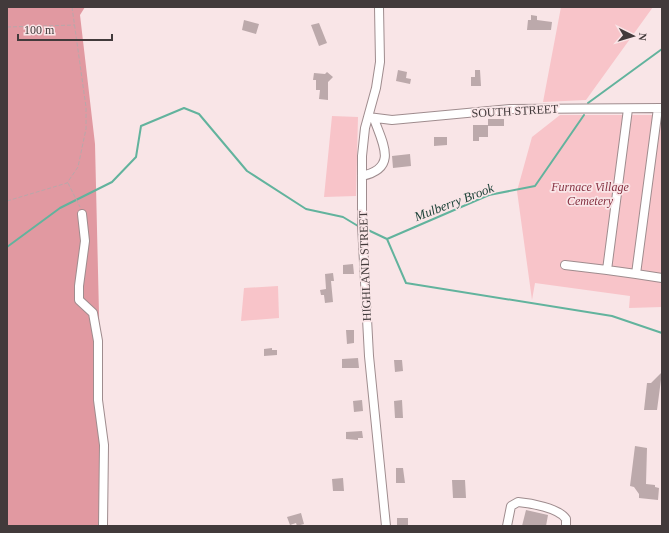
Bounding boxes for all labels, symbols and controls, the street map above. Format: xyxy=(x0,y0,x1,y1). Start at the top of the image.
scale bar xyxy=(18,16,112,42)
north arrow xyxy=(613,16,653,56)
text: 100 m xyxy=(24,23,55,37)
text: N xyxy=(637,32,649,41)
street label: SOUTH STREET xyxy=(471,102,559,120)
water label: Mulberry Brook xyxy=(411,180,496,224)
park label: Furnace Village Cemetery xyxy=(550,180,629,208)
street label: HIGHLAND STREET xyxy=(356,210,374,321)

